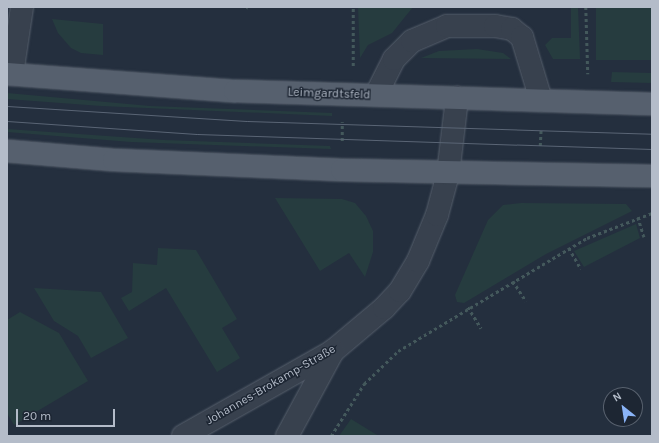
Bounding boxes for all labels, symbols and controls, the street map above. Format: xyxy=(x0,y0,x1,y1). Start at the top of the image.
street label: Leimgardtsfeld xyxy=(287,85,371,103)
street label: Johannes-Brokamp-Straße xyxy=(204,342,338,428)
north arrow xyxy=(603,387,643,427)
text: N xyxy=(611,389,624,405)
scale bar xyxy=(18,401,117,427)
text: 20 m xyxy=(23,409,51,423)

